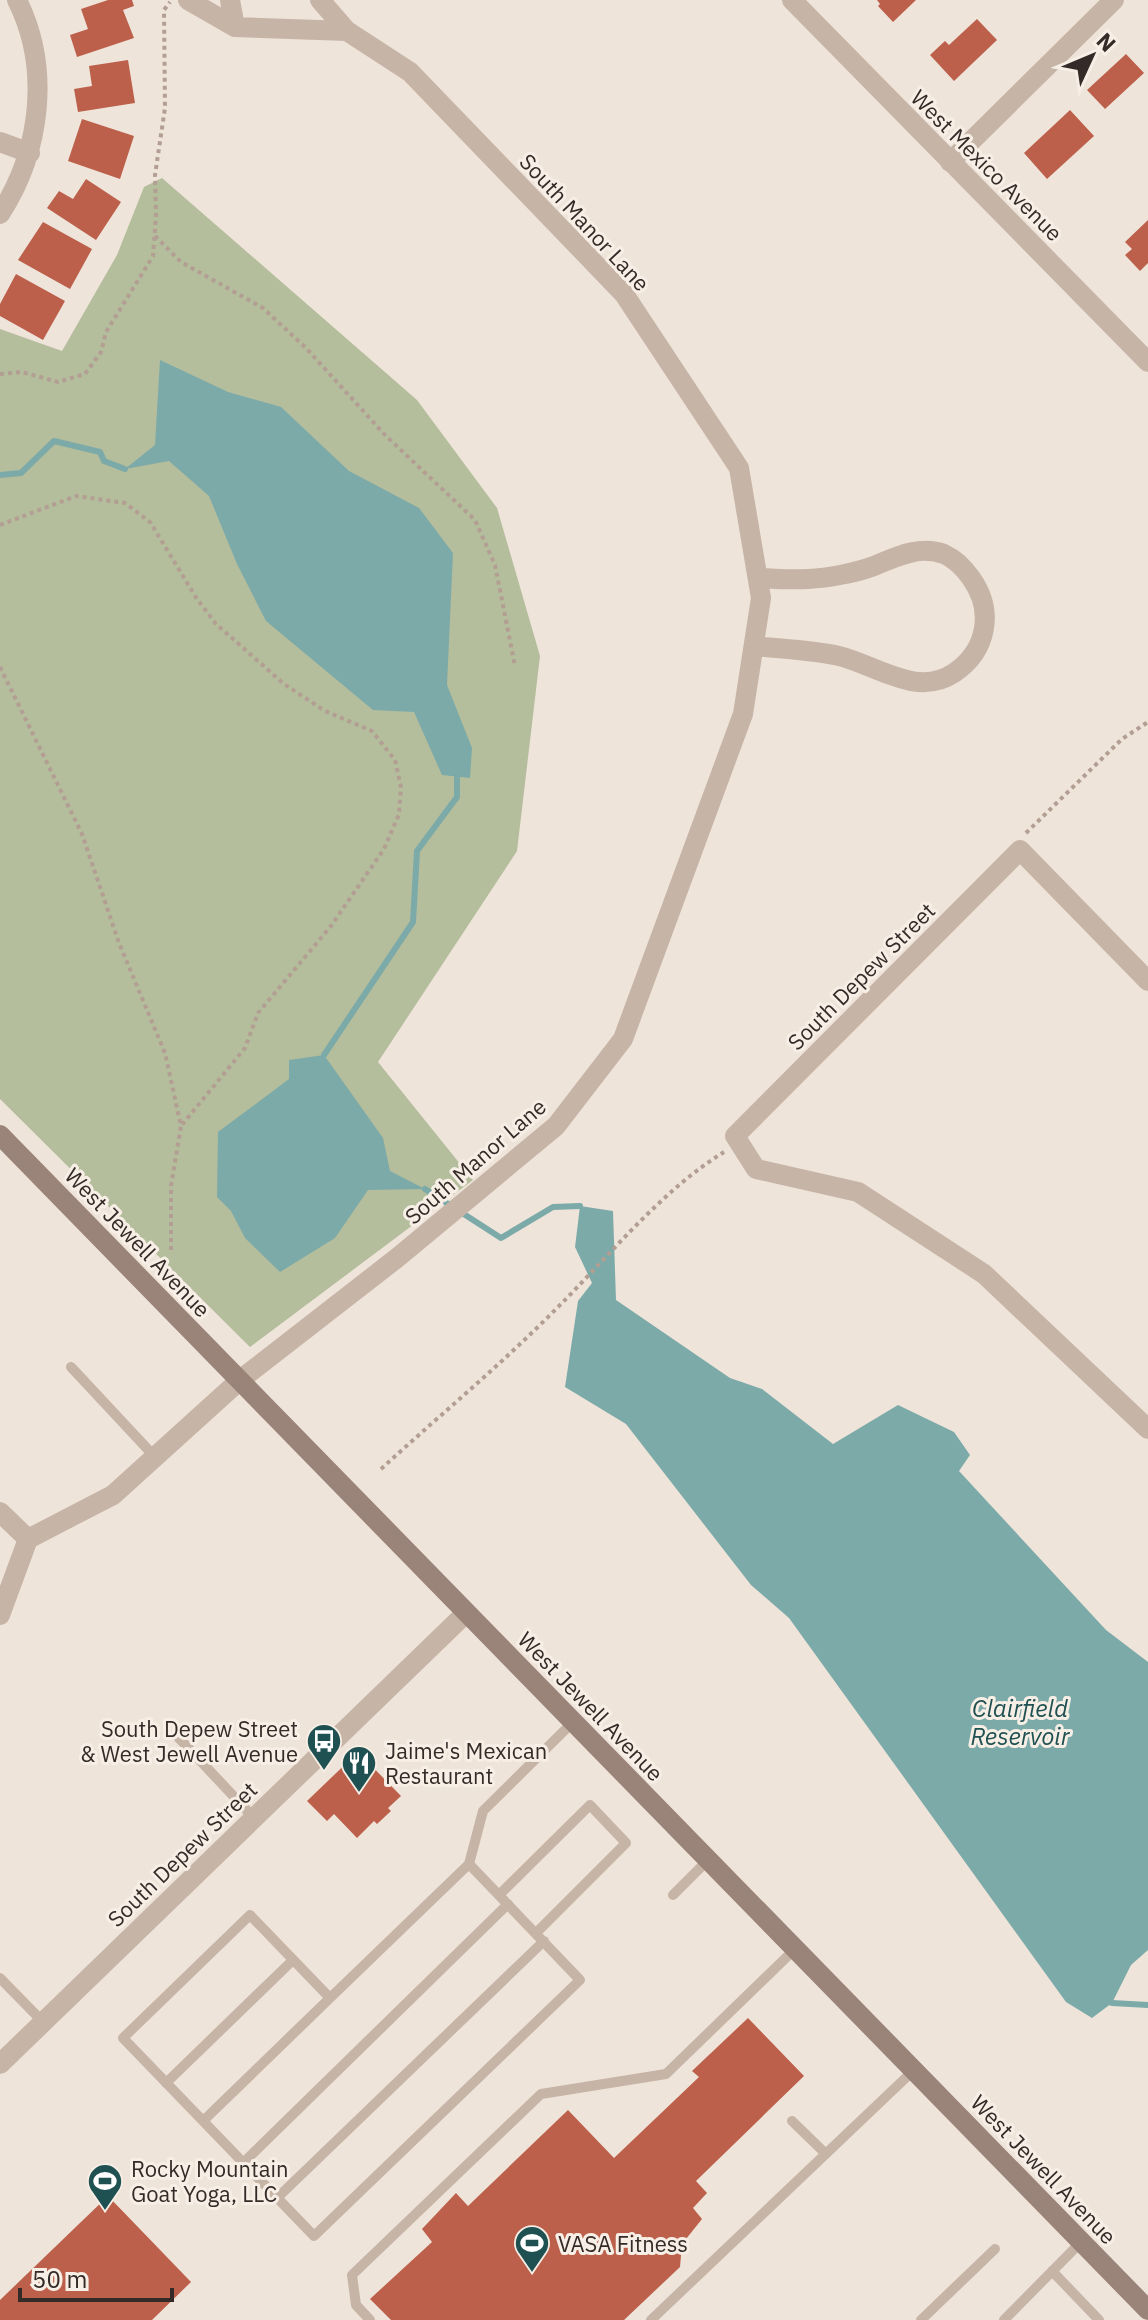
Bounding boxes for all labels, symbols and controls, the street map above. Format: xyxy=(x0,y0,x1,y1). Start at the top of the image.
north arrow xyxy=(1052,16,1132,96)
text: N xyxy=(1091,26,1123,58)
street label: West Mexico Avenue xyxy=(905,83,1069,247)
street label: South Manor Lane xyxy=(514,147,656,297)
street label: South Depew Street xyxy=(781,896,941,1056)
street label: South Manor Lane xyxy=(398,1092,552,1230)
street label: West Jewell Avenue xyxy=(59,1161,217,1323)
street label: West Jewell Avenue xyxy=(512,1625,670,1787)
water label: Clairfield Reservoir xyxy=(971,1692,1071,1752)
place label: South Depew Street & West Jewell Avenue xyxy=(80,1714,298,1768)
bus stop icon: South Depew Street & West Jewell Avenue xyxy=(305,1722,343,1772)
place label: Jaime's Mexican Restaurant xyxy=(385,1736,547,1790)
restaurant icon: Jaime's Mexican Restaurant xyxy=(340,1744,378,1794)
street label: South Depew Street xyxy=(101,1775,263,1933)
street label: West Jewell Avenue xyxy=(965,2088,1123,2250)
place label: Rocky Mountain Goat Yoga, LLC xyxy=(131,2154,289,2208)
sports icon: Rocky Mountain Goat Yoga, LLC xyxy=(86,2162,124,2212)
sports icon: VASA Fitness xyxy=(513,2224,551,2274)
place label: VASA Fitness xyxy=(558,2229,688,2258)
scale bar xyxy=(20,2252,172,2302)
text: 50 m xyxy=(32,2263,87,2295)

